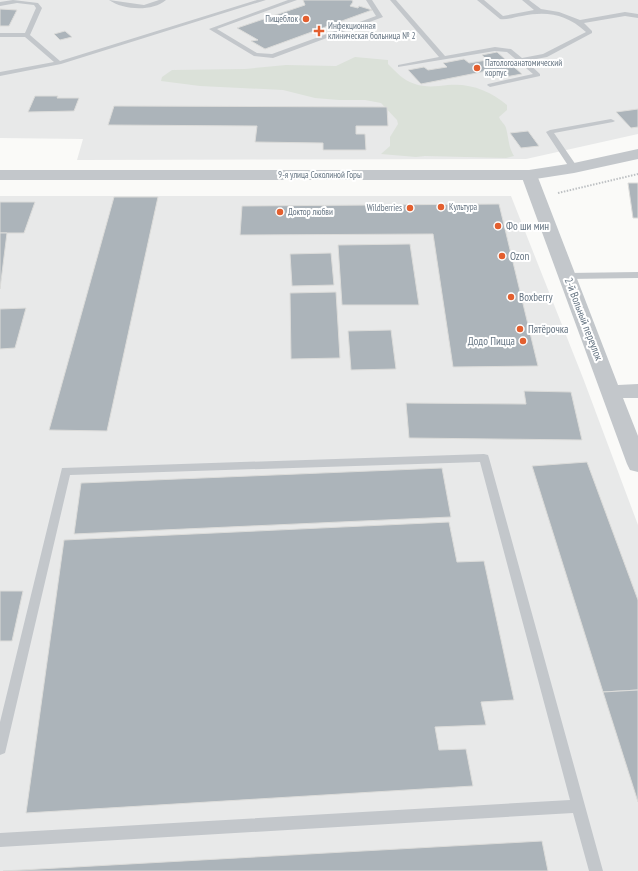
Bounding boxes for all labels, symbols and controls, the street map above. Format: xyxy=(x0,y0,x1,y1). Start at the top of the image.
place label: Пищеблок xyxy=(265,13,299,24)
marker: Пищеблок xyxy=(301,14,311,24)
place label: Инфекционная клиническая больница № 2 xyxy=(328,20,416,41)
marker: Инфекционная клиническая больница № 2 xyxy=(313,25,325,37)
place label: Патологоанатомический корпус xyxy=(485,57,562,78)
marker: Патологоанатомический корпус xyxy=(472,63,482,73)
street label: 9-я улица Соколиной Горы xyxy=(278,169,362,180)
place label: Культура xyxy=(449,201,478,212)
place label: Wildberries xyxy=(367,202,402,213)
marker: Культура xyxy=(436,202,446,212)
marker: Wildberries xyxy=(405,203,415,213)
place label: Доктор любви xyxy=(288,206,333,217)
marker: Доктор любви xyxy=(275,207,285,217)
place label: Фо ши мин xyxy=(506,219,549,233)
marker: Фо ши мин xyxy=(493,221,503,231)
place label: Ozon xyxy=(510,249,529,263)
marker: Ozon xyxy=(497,251,507,261)
street label: 2-й Вольный переулок xyxy=(562,276,607,363)
place label: Boxberry xyxy=(519,290,554,304)
marker: Boxberry xyxy=(506,292,516,302)
place label: Пятёрочка xyxy=(528,322,569,336)
marker: Пятёрочка xyxy=(515,324,525,334)
place label: Додо Пицца xyxy=(468,334,515,348)
marker: Додо Пицца xyxy=(518,336,528,346)

